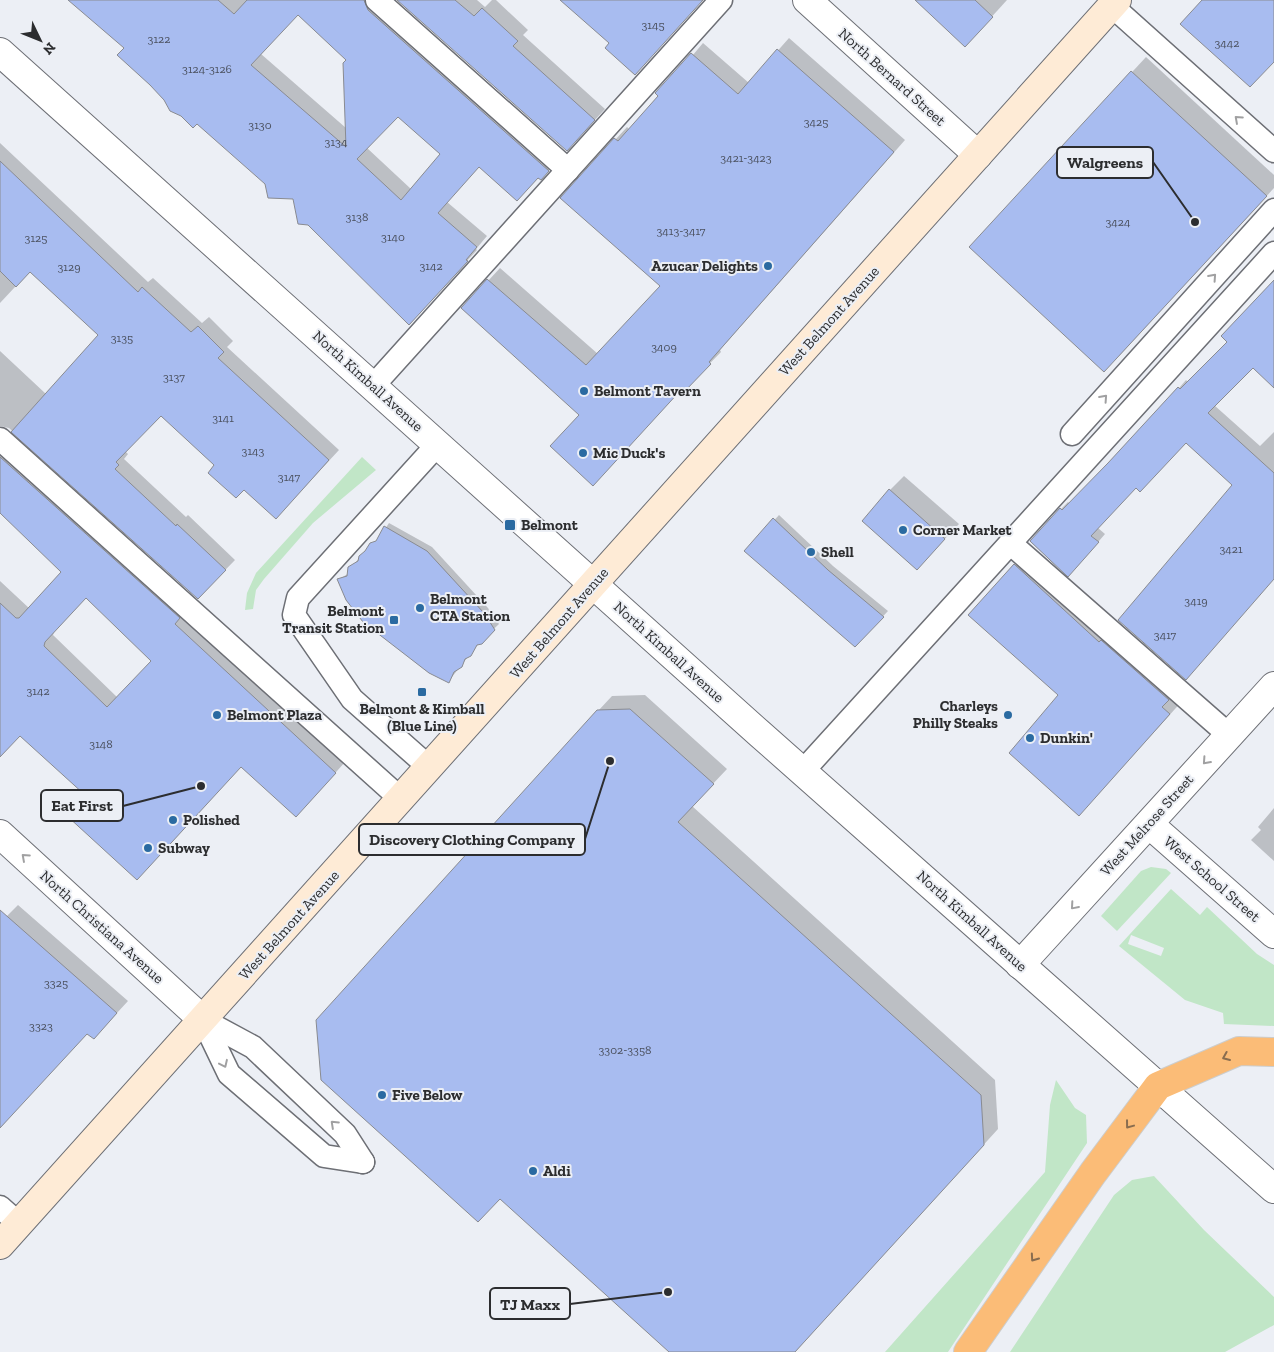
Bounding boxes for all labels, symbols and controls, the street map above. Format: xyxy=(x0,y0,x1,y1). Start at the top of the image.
north arrow xyxy=(15,15,65,65)
house number: 3145 xyxy=(641,18,665,32)
street label: North Bernard Street xyxy=(835,24,949,130)
house number: 3122 xyxy=(148,32,170,46)
house number: 3442 xyxy=(1215,36,1239,50)
text: N xyxy=(39,39,59,58)
house number: 3124-3126 xyxy=(182,62,232,76)
house number: 3425 xyxy=(804,115,828,129)
one-way arrow xyxy=(1234,116,1243,125)
house number: 3130 xyxy=(248,118,272,132)
house number: 3134 xyxy=(325,135,348,149)
callout: Walgreens xyxy=(1057,147,1153,178)
house number: 3421-3423 xyxy=(720,151,772,165)
text: Walgreens xyxy=(1067,153,1143,172)
house number: 3138 xyxy=(346,210,368,224)
house number: 3424 xyxy=(1106,215,1131,229)
house number: 3413-3417 xyxy=(657,224,706,238)
house number: 3140 xyxy=(381,230,405,244)
house number: 3125 xyxy=(25,231,47,245)
place label: Azucar Delights xyxy=(651,257,758,275)
house number: 3142 xyxy=(419,259,443,273)
house number: 3129 xyxy=(57,260,81,274)
marker: Azucar Delights xyxy=(762,260,774,272)
street label: West Belmont Avenue xyxy=(775,262,883,380)
one-way arrow xyxy=(1207,274,1216,283)
street label: North Kimball Avenue xyxy=(309,327,427,435)
house number: 3135 xyxy=(111,331,133,345)
house number: 3409 xyxy=(651,340,677,354)
house number: 3137 xyxy=(163,370,185,384)
place label: Belmont Tavern xyxy=(594,382,701,400)
marker: Belmont Tavern xyxy=(578,385,590,397)
one-way arrow xyxy=(1098,395,1107,404)
house number: 3141 xyxy=(212,411,234,425)
house number: 3143 xyxy=(242,444,265,458)
place label: Mic Duck's xyxy=(593,444,665,462)
marker: Mic Duck's xyxy=(577,447,589,459)
house number: 3147 xyxy=(278,470,301,484)
place label: Belmont xyxy=(521,516,579,534)
marker: Belmont xyxy=(503,518,517,532)
place label: Corner Market xyxy=(913,521,1012,539)
marker: Corner Market xyxy=(897,524,909,536)
house number: 3421 xyxy=(1219,542,1243,556)
place label: Shell xyxy=(821,543,854,561)
marker: Shell xyxy=(805,546,817,558)
street label: West Belmont Avenue xyxy=(506,564,612,682)
place label: Belmont CTA Station xyxy=(430,590,510,625)
house number: 3419 xyxy=(1184,594,1208,608)
street label: North Kimball Avenue xyxy=(610,598,728,706)
place label: Belmont Transit Station xyxy=(282,602,385,637)
marker: Belmont CTA Station xyxy=(414,602,426,614)
marker: Belmont Transit Station xyxy=(388,614,400,626)
house number: 3417 xyxy=(1154,628,1177,642)
house number: 3142 xyxy=(26,684,50,698)
marker: Belmont & Kimball (Blue Line) xyxy=(416,686,428,698)
place label: Charleys Philly Steaks xyxy=(913,697,998,732)
place label: Belmont & Kimball (Blue Line) xyxy=(360,700,484,735)
place label: Belmont Plaza xyxy=(227,706,322,724)
marker: Belmont Plaza xyxy=(211,709,223,721)
marker: Charleys Philly Steaks xyxy=(1002,709,1014,721)
place label: Dunkin' xyxy=(1040,729,1093,747)
marker: Dunkin' xyxy=(1024,732,1036,744)
house number: 3148 xyxy=(89,737,113,751)
one-way arrow xyxy=(1203,755,1212,764)
street label: West Melrose Street xyxy=(1097,770,1198,879)
callout: Eat First xyxy=(41,790,123,821)
text: Eat First xyxy=(51,796,113,815)
place label: Polished xyxy=(183,811,240,829)
marker: Polished xyxy=(167,814,179,826)
callout: Discovery Clothing Company xyxy=(359,824,585,855)
text: Discovery Clothing Company xyxy=(369,830,575,849)
street label: West School Street xyxy=(1160,832,1264,926)
place label: Subway xyxy=(158,839,210,857)
marker: Subway xyxy=(142,842,154,854)
one-way arrow xyxy=(22,854,31,863)
street label: West Belmont Avenue xyxy=(235,866,343,984)
street label: North Christiana Avenue xyxy=(36,867,168,987)
street label: North Kimball Avenue xyxy=(913,867,1031,975)
one-way arrow xyxy=(1070,901,1079,910)
house number: 3325 xyxy=(44,976,68,990)
house number: 3323 xyxy=(29,1019,53,1033)
house number: 3302-3358 xyxy=(598,1043,652,1057)
one-way arrow xyxy=(1222,1050,1231,1061)
one-way arrow xyxy=(218,1059,228,1068)
place label: Five Below xyxy=(392,1086,463,1104)
marker: Five Below xyxy=(376,1089,388,1101)
one-way arrow xyxy=(1126,1119,1134,1128)
one-way arrow xyxy=(331,1121,340,1130)
place label: Aldi xyxy=(543,1162,571,1180)
marker: Aldi xyxy=(527,1165,539,1177)
one-way arrow xyxy=(1031,1252,1040,1262)
callout: TJ Maxx xyxy=(490,1288,570,1319)
text: TJ Maxx xyxy=(500,1295,560,1314)

